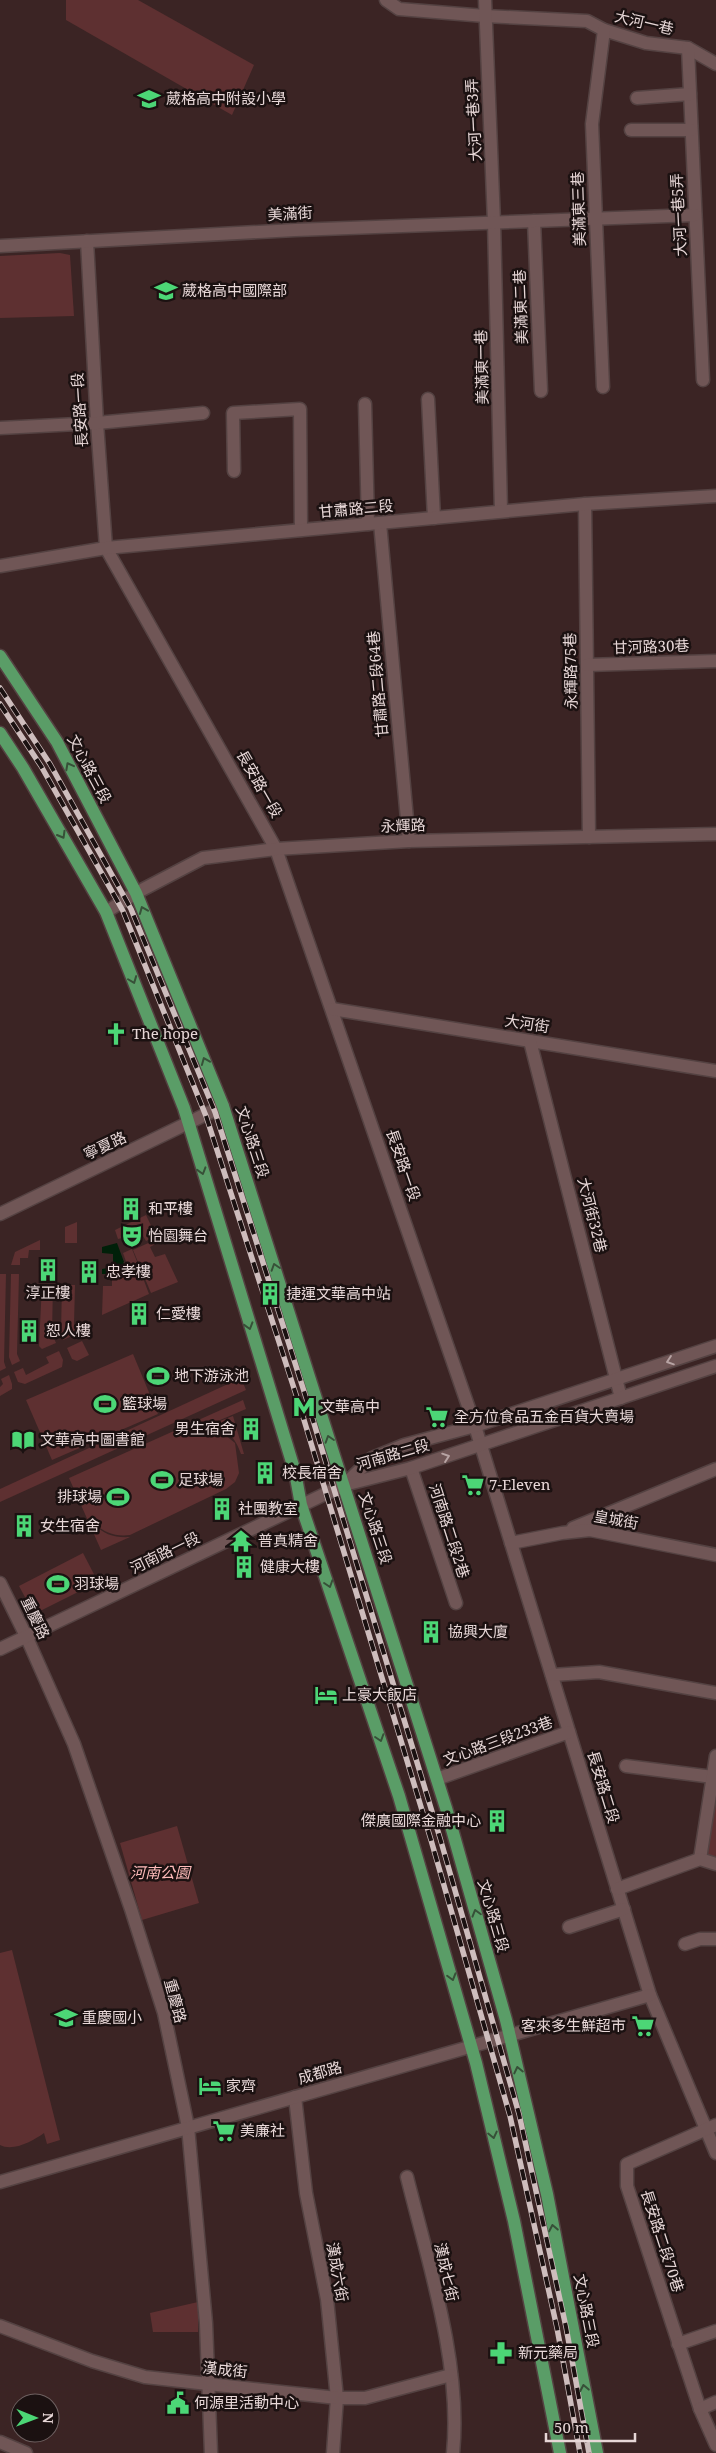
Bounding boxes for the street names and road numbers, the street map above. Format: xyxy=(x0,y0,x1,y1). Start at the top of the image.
street label: 大河一巷 xyxy=(613,6,676,39)
street label: 大河一巷3弄 xyxy=(461,78,485,162)
street label: 美滿東三巷 xyxy=(567,171,589,247)
street label: 大河一巷5弄 xyxy=(666,173,690,257)
street label: 美滿街 xyxy=(267,202,313,224)
street label: 美滿東二巷 xyxy=(509,269,531,345)
street label: 美滿東一巷 xyxy=(470,329,492,405)
street label: 長安路一段 xyxy=(66,372,92,448)
street label: 甘肅路二段 xyxy=(318,495,394,521)
street label: 甘肅路二段64巷 xyxy=(362,630,392,738)
street label: 永輝路75巷 xyxy=(559,632,581,710)
street label: 甘河路30巷 xyxy=(612,635,690,657)
street label: 文心路三段 xyxy=(63,731,116,806)
street label: 長安路一段 xyxy=(232,746,287,821)
street label: 永輝路 xyxy=(380,814,426,836)
street label: 大河街 xyxy=(503,1010,551,1036)
street label: 文心路三段 xyxy=(232,1103,274,1180)
street label: 長安路一段 xyxy=(382,1126,426,1203)
street label: 寧夏路 xyxy=(80,1127,129,1164)
street label: 大河街32巷 xyxy=(574,1175,612,1254)
street label: 河南路二段 xyxy=(354,1434,432,1474)
street label: 河南路二段2巷 xyxy=(425,1481,475,1581)
street label: 文心路三段 xyxy=(355,1489,397,1566)
street label: 皇城街 xyxy=(592,1505,640,1533)
street label: 河南路一段 xyxy=(126,1527,203,1578)
street label: 重慶路 xyxy=(17,1593,55,1642)
street label: 文心路三段233巷 xyxy=(440,1711,555,1769)
street label: 長安路二段 xyxy=(583,1748,624,1826)
street label: 文心路三段 xyxy=(474,1877,514,1955)
street label: 重慶路 xyxy=(160,1976,191,2025)
street label: 成都路 xyxy=(295,2056,344,2088)
street label: 長安路二段70巷 xyxy=(637,2187,689,2295)
street label: 漢成七街 xyxy=(430,2240,463,2303)
street label: 漢成六街 xyxy=(323,2241,353,2303)
street label: 文心路三段 xyxy=(570,2272,604,2350)
street label: 漢成街 xyxy=(202,2357,249,2381)

